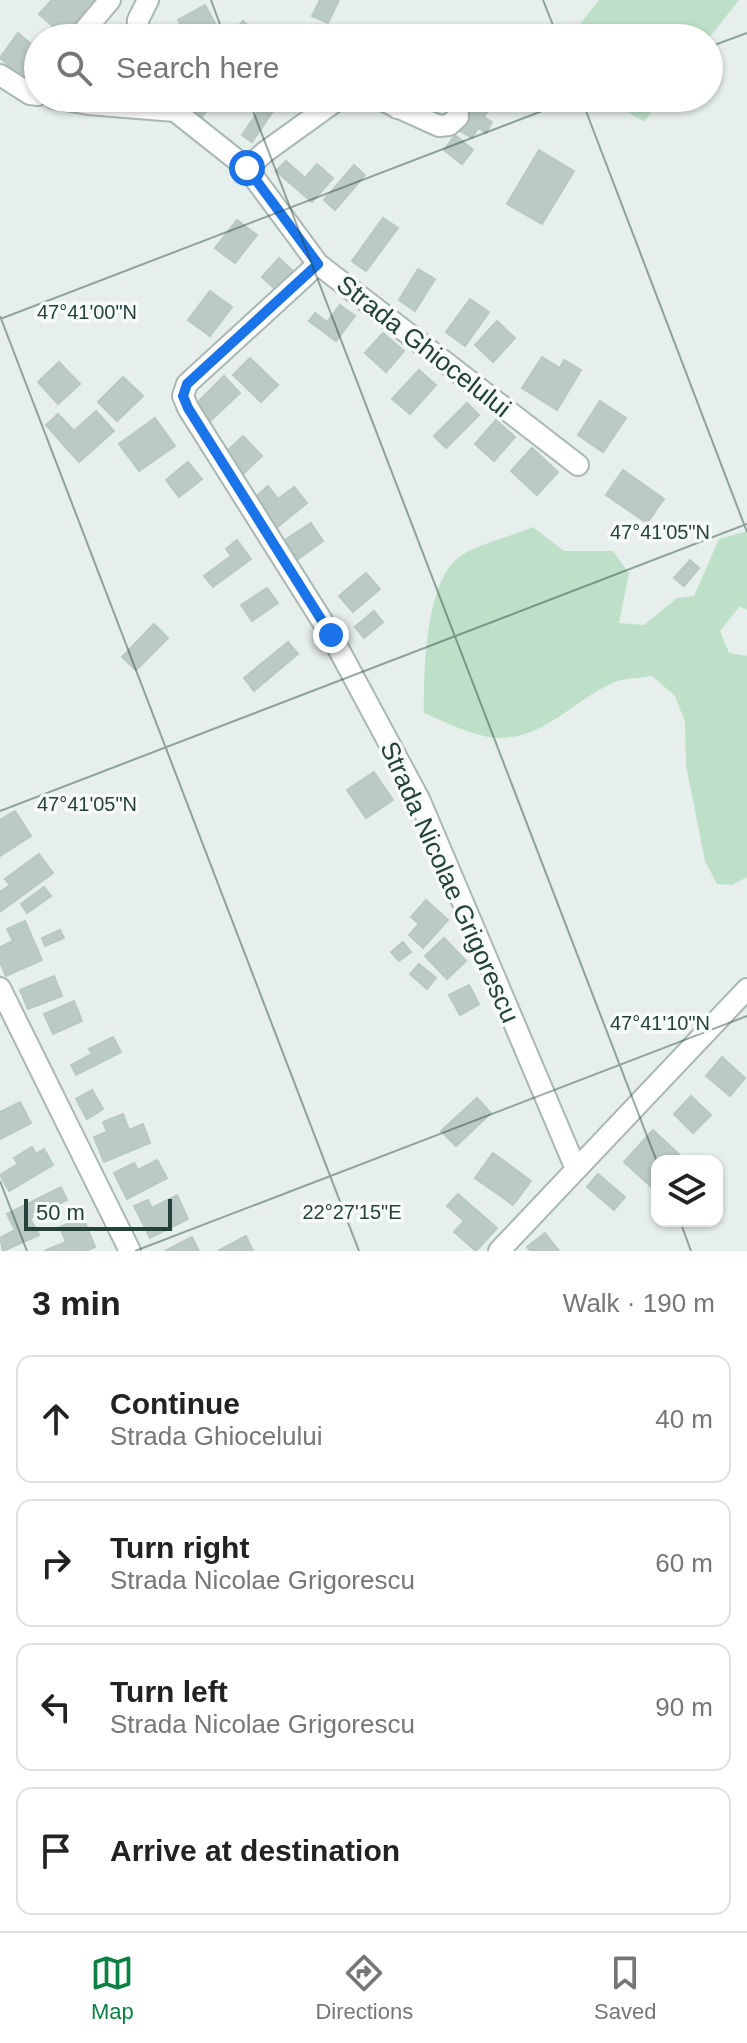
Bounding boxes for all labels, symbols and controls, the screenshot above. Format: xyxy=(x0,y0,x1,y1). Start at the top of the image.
search box xyxy=(24,24,723,112)
icon: search xyxy=(52,46,96,90)
text: Search here xyxy=(116,51,279,84)
route start xyxy=(229,150,265,186)
street label: Strada Ghiocelului xyxy=(331,269,517,423)
text: 47°41'00"N xyxy=(37,301,137,323)
text: 47°41'05"N xyxy=(610,521,710,543)
route end xyxy=(313,617,349,653)
street label: Strada Nicolae Grigorescu xyxy=(374,737,526,1027)
text: 47°41'05"N xyxy=(37,793,137,815)
text: 47°41'10"N xyxy=(610,1012,710,1034)
map controls xyxy=(651,1155,723,1227)
button: layers xyxy=(651,1155,723,1227)
scale bar xyxy=(24,1195,172,1231)
text: 50 m xyxy=(36,1200,85,1225)
text: 22°27'15"E xyxy=(303,1201,402,1223)
text: 3 min xyxy=(32,1284,121,1322)
text: Walk · 190 m xyxy=(563,1288,715,1318)
text: Continue xyxy=(110,1387,240,1420)
icon: ahead xyxy=(34,1397,78,1441)
text: 40 m xyxy=(655,1404,713,1434)
text: Strada Ghiocelului xyxy=(110,1421,322,1451)
text: Turn right xyxy=(110,1531,249,1564)
icon: right xyxy=(34,1541,78,1585)
text: 60 m xyxy=(655,1548,713,1578)
text: Strada Nicolae Grigorescu xyxy=(110,1565,415,1595)
text: Turn left xyxy=(110,1675,228,1708)
icon: left xyxy=(34,1685,78,1729)
text: 90 m xyxy=(655,1692,713,1722)
text: Strada Nicolae Grigorescu xyxy=(110,1709,415,1739)
icon: arrive xyxy=(34,1829,78,1873)
text: Arrive at destination xyxy=(110,1834,400,1867)
tab: Map xyxy=(90,1951,134,2025)
tab: Directions xyxy=(315,1951,413,2025)
tab: Saved xyxy=(594,1951,657,2025)

